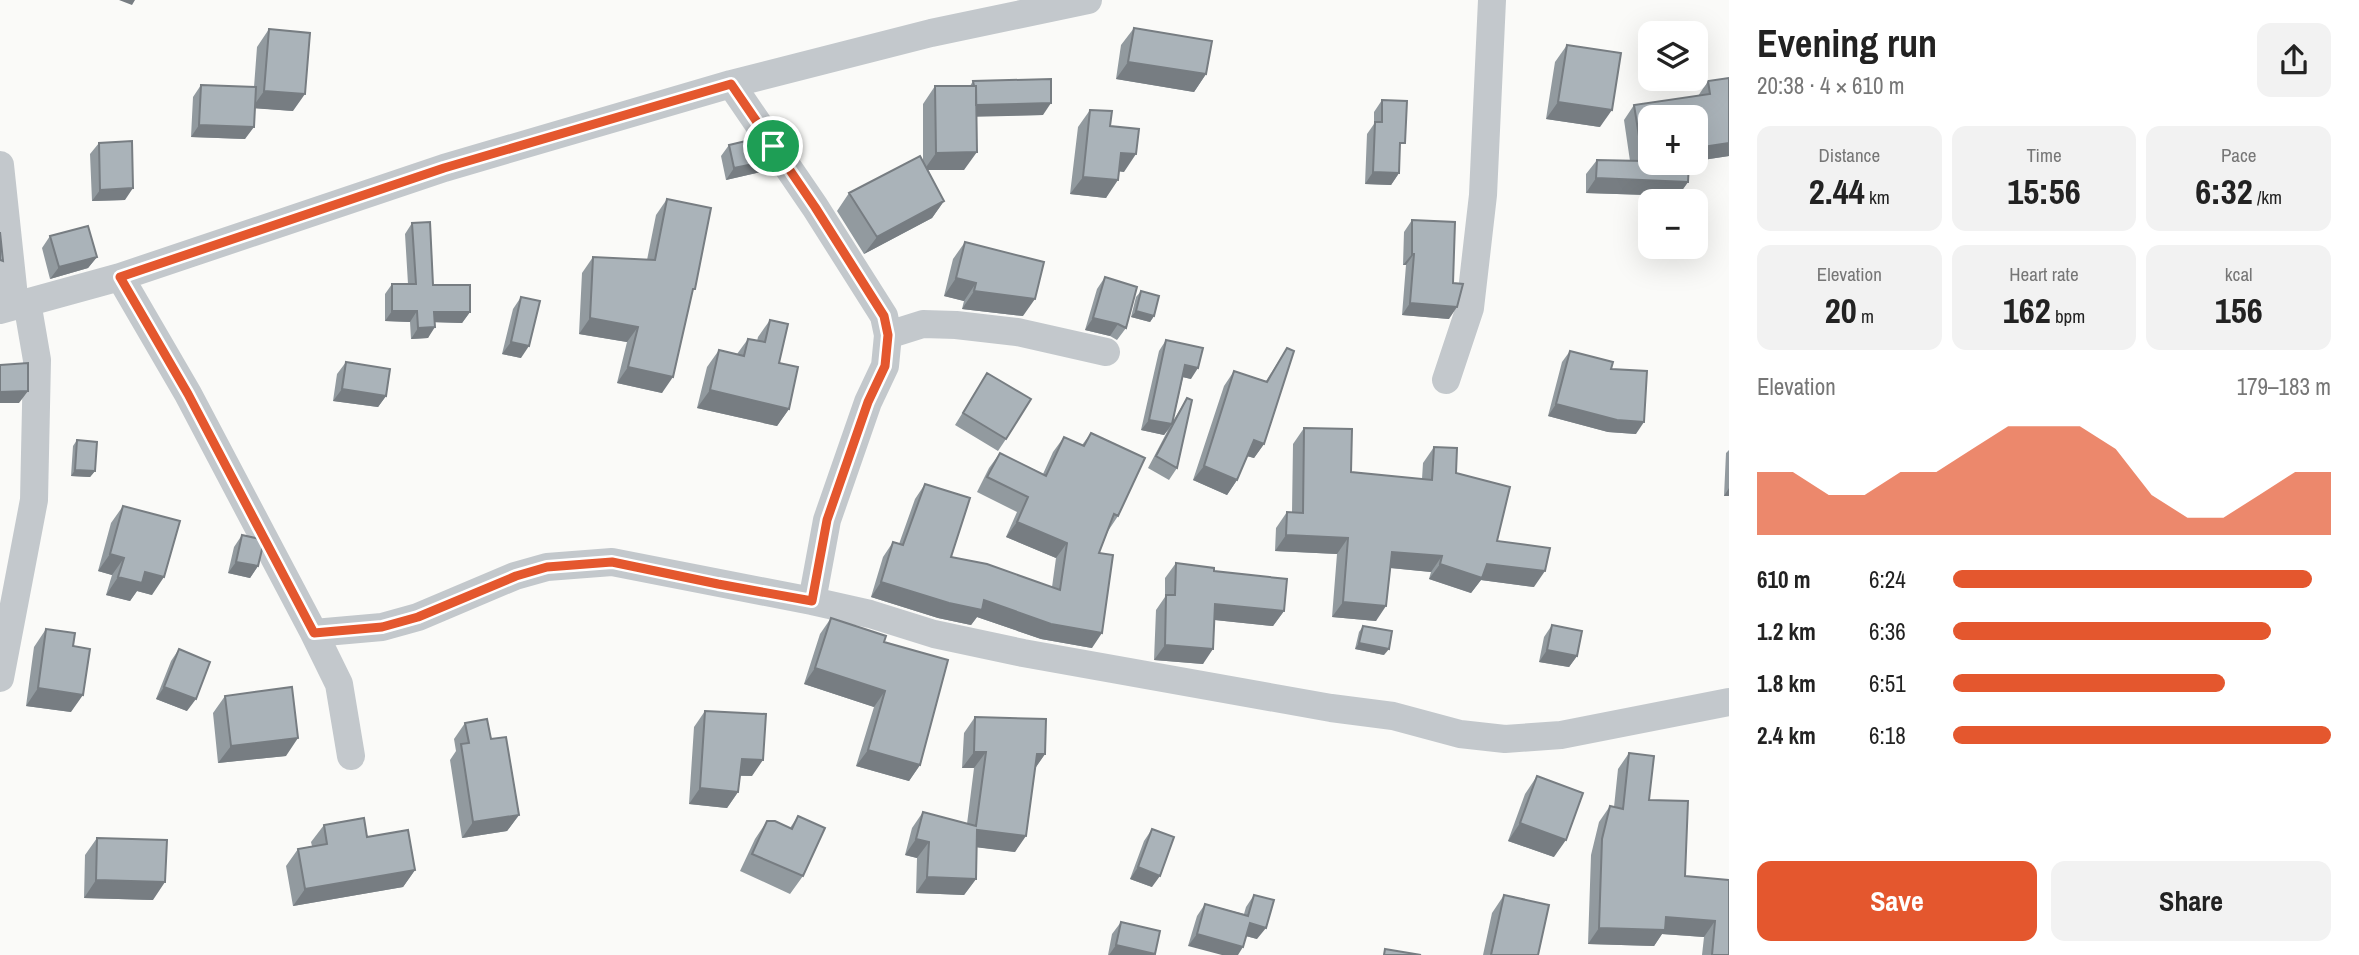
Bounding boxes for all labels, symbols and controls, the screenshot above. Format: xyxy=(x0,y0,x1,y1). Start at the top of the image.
text: Evening run xyxy=(1757,18,1937,69)
map controls xyxy=(1638,21,1708,259)
button: layers xyxy=(1638,21,1708,91)
button: share xyxy=(2257,23,2331,97)
text: 20:38 · 4 × 610 m xyxy=(1757,70,1904,101)
button: + xyxy=(1638,105,1708,175)
pin xyxy=(743,116,803,176)
icon: arrive xyxy=(754,127,792,165)
text: Distance xyxy=(1819,142,1880,168)
text: Time xyxy=(2026,142,2062,168)
text: Pace xyxy=(2221,142,2256,168)
text: 2.44 xyxy=(1809,168,1865,215)
text: 15:56 xyxy=(2007,168,2081,215)
text: 6:32 xyxy=(2195,168,2253,215)
text: km xyxy=(1865,184,1890,210)
text: /km xyxy=(2253,184,2282,210)
button: − xyxy=(1638,189,1708,259)
text: Elevation xyxy=(1817,261,1882,287)
text: Heart rate xyxy=(2009,261,2079,287)
text: kcal xyxy=(2225,261,2253,287)
text: 20 xyxy=(1825,287,1857,334)
text: 162 xyxy=(2003,287,2051,334)
text: 156 xyxy=(2215,287,2263,334)
text: m xyxy=(1857,303,1874,329)
text: bpm xyxy=(2051,303,2085,329)
text: Elevation xyxy=(1757,371,1836,402)
text: 179–183 m xyxy=(2237,371,2331,402)
text: 610 m xyxy=(1757,564,1810,595)
text: 6:24 xyxy=(1869,564,1906,595)
text: 1.2 km xyxy=(1757,616,1816,647)
text: 6:36 xyxy=(1869,616,1906,647)
text: 1.8 km xyxy=(1757,668,1816,699)
text: 6:51 xyxy=(1869,668,1906,699)
text: 2.4 km xyxy=(1757,720,1816,751)
text: 6:18 xyxy=(1869,720,1906,751)
button: Save xyxy=(1757,861,2037,941)
button: Share xyxy=(2051,861,2331,941)

